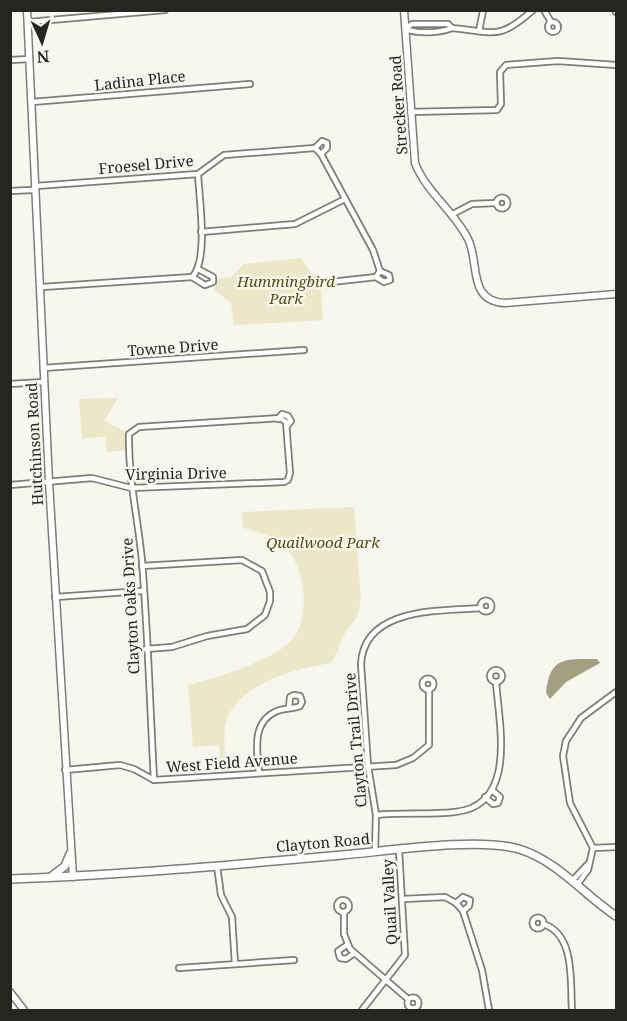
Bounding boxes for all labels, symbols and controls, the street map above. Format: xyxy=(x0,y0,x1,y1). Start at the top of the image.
north arrow xyxy=(12,12,72,72)
text: N xyxy=(36,46,50,68)
street label: Strecker Road xyxy=(385,55,411,155)
street label: Ladina Place xyxy=(93,65,186,95)
street label: Froesel Drive xyxy=(98,150,194,178)
park label: Hummingbird Park xyxy=(236,271,335,308)
street label: Towne Drive xyxy=(127,334,219,360)
street label: Hutchinson Road xyxy=(21,382,47,506)
street label: Virginia Drive xyxy=(125,462,227,484)
park label: Quailwood Park xyxy=(266,532,380,552)
street label: Clayton Oaks Drive xyxy=(116,537,144,675)
street label: Clayton Trail Drive xyxy=(339,672,371,808)
street label: West Field Avenue xyxy=(165,747,298,777)
street label: Clayton Road xyxy=(275,828,371,856)
street label: Quail Valley xyxy=(377,858,401,945)

